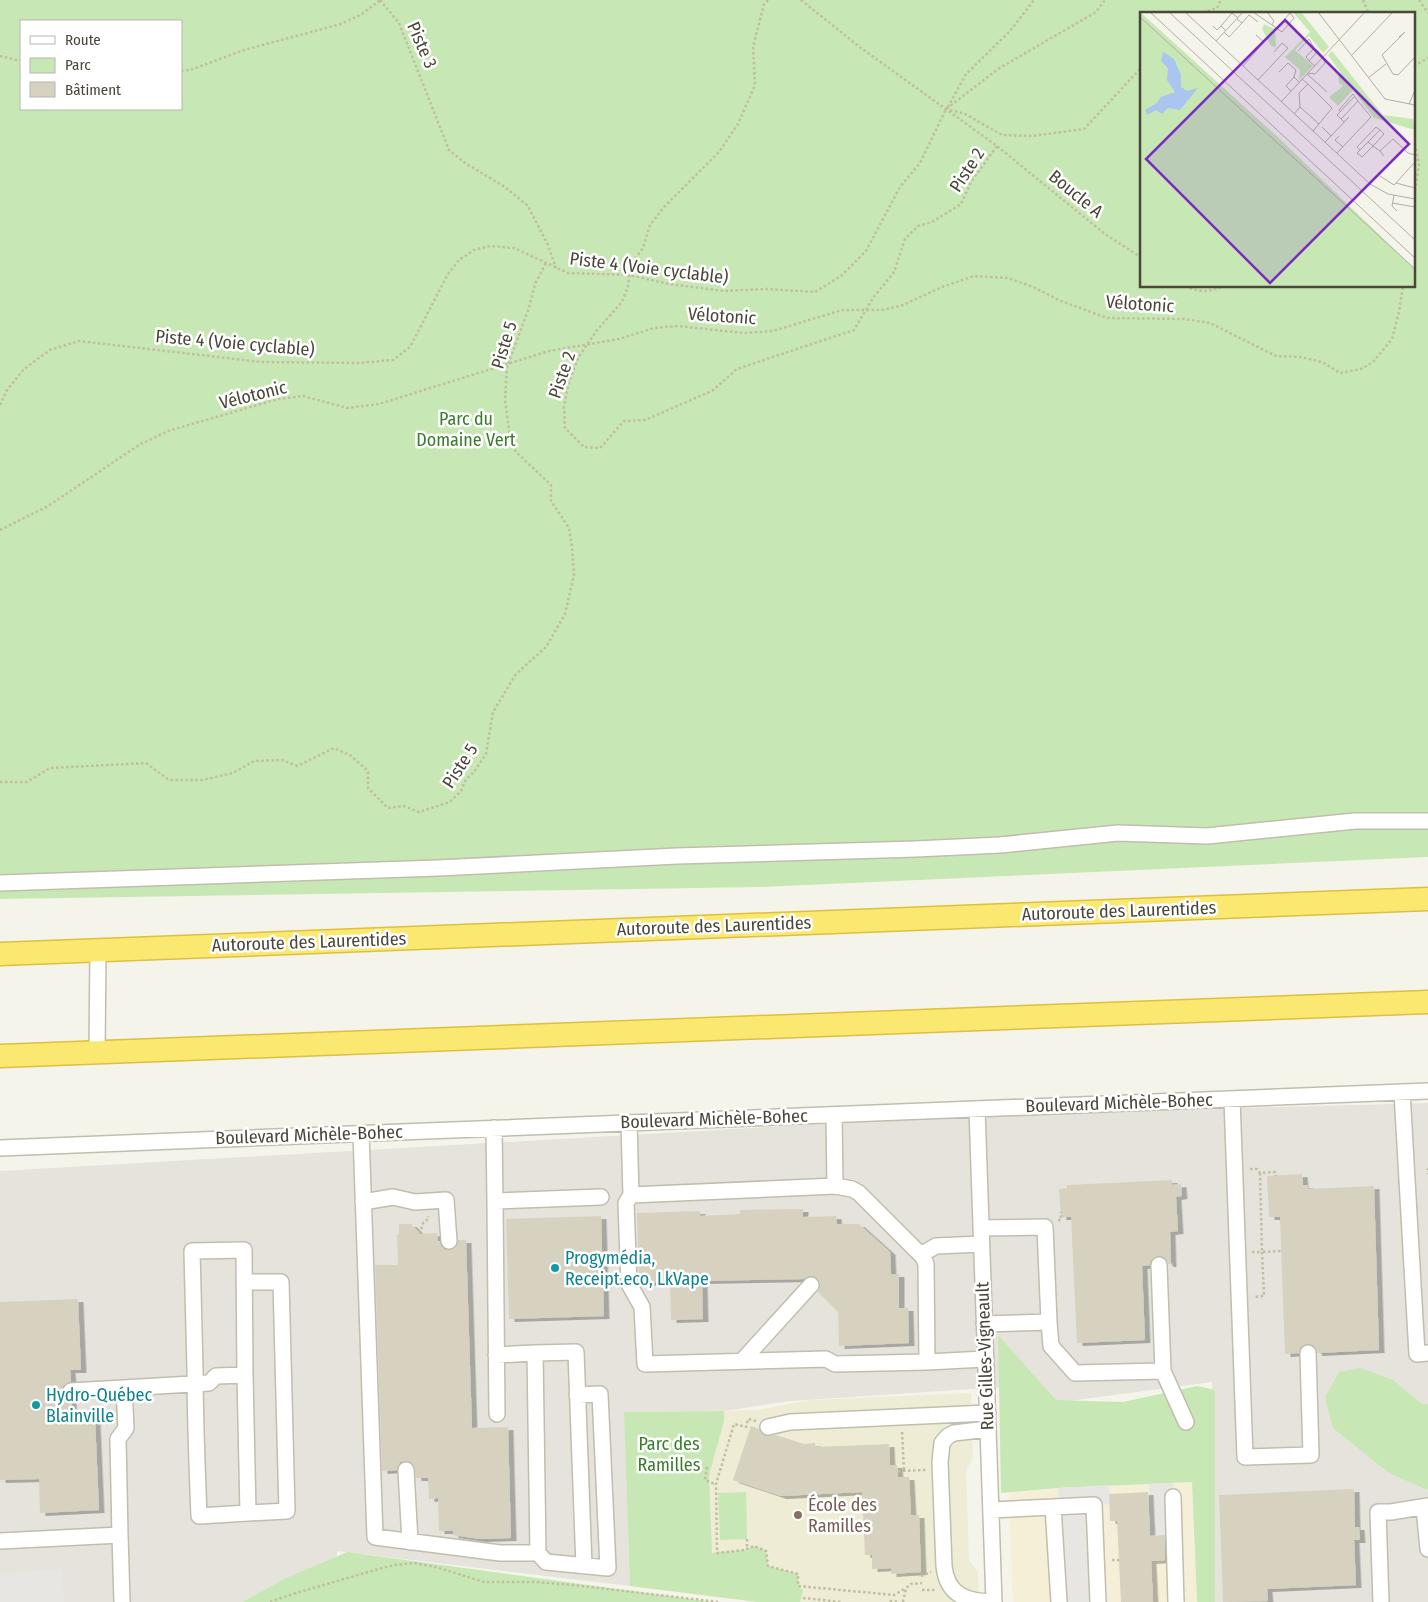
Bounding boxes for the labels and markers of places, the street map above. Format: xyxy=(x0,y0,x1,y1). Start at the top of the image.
place label: Progymédia, Receipt.eco, LkVape xyxy=(565,1247,709,1290)
marker: Progymédia, Receipt.eco, LkVape xyxy=(549,1262,561,1274)
place label: Hydro-Québec Blainville xyxy=(46,1384,152,1427)
marker: Hydro-Québec Blainville xyxy=(30,1399,42,1411)
place label: École des Ramilles xyxy=(808,1493,877,1537)
marker: École des Ramilles xyxy=(792,1509,804,1521)

